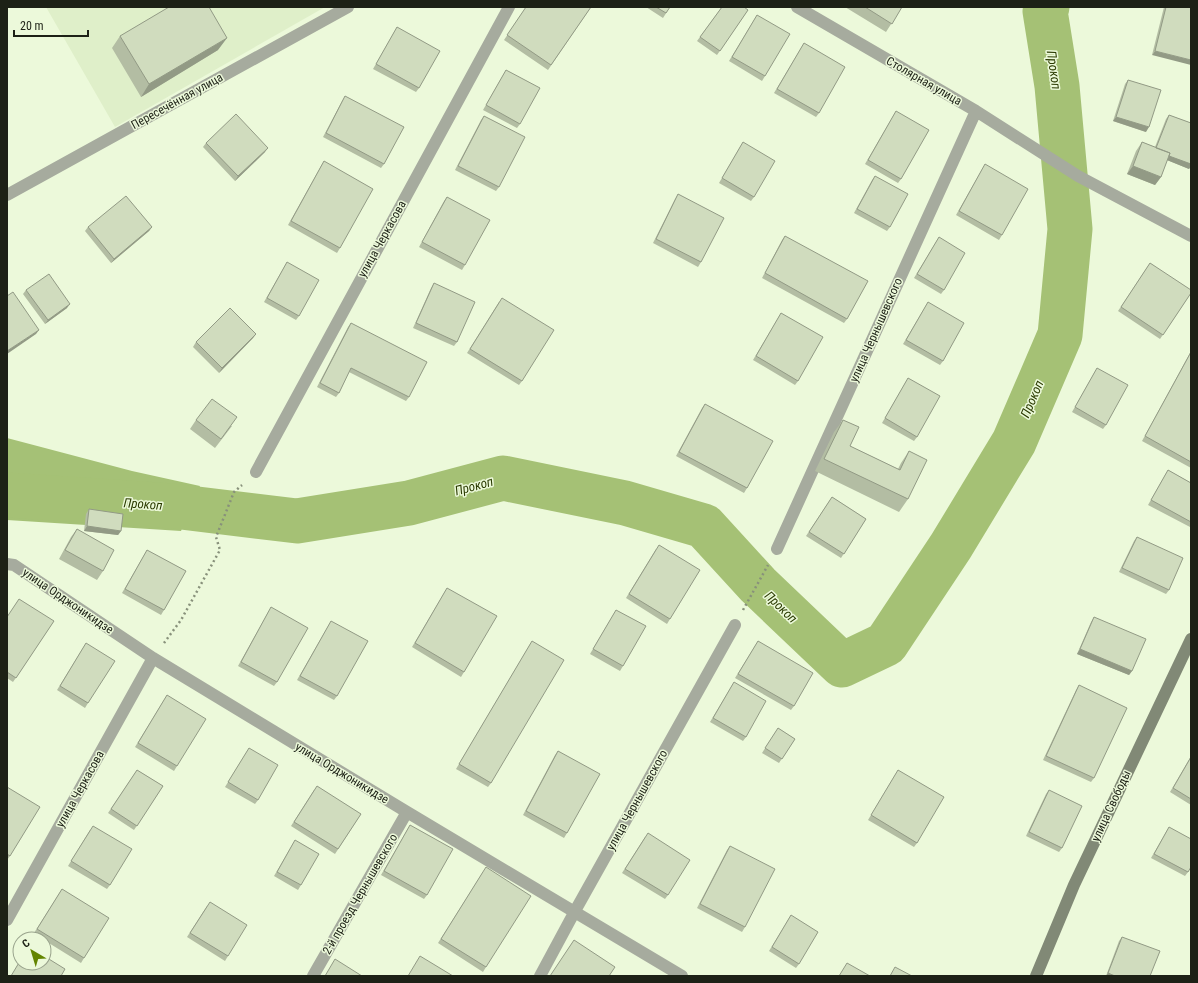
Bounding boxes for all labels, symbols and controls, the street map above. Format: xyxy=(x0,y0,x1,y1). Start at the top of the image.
scale bar xyxy=(14,12,88,38)
text: 20 m xyxy=(20,19,44,33)
water label: Прокоп xyxy=(1044,50,1064,91)
street label: Столярная улица xyxy=(884,54,964,108)
street label: Пересечённая улица xyxy=(129,70,226,132)
street label: улица Черкасова xyxy=(355,198,409,280)
street label: улица Чернышевского xyxy=(847,276,905,384)
water label: Прокоп xyxy=(1017,378,1047,420)
water label: Прокоп xyxy=(453,474,495,498)
water label: Прокоп xyxy=(123,495,164,513)
street label: улица Орджоникидзе xyxy=(20,565,116,637)
water label: Прокоп xyxy=(762,588,801,626)
street label: улица Орджоникидзе xyxy=(293,740,392,807)
street label: улица Чернышевского xyxy=(604,747,670,853)
street label: улица Черкасова xyxy=(53,748,107,830)
street label: улица Свободы xyxy=(1088,768,1134,844)
street label: 2-й проезд Чернышевского xyxy=(320,831,400,957)
north arrow xyxy=(12,931,52,971)
text: С xyxy=(20,936,33,951)

